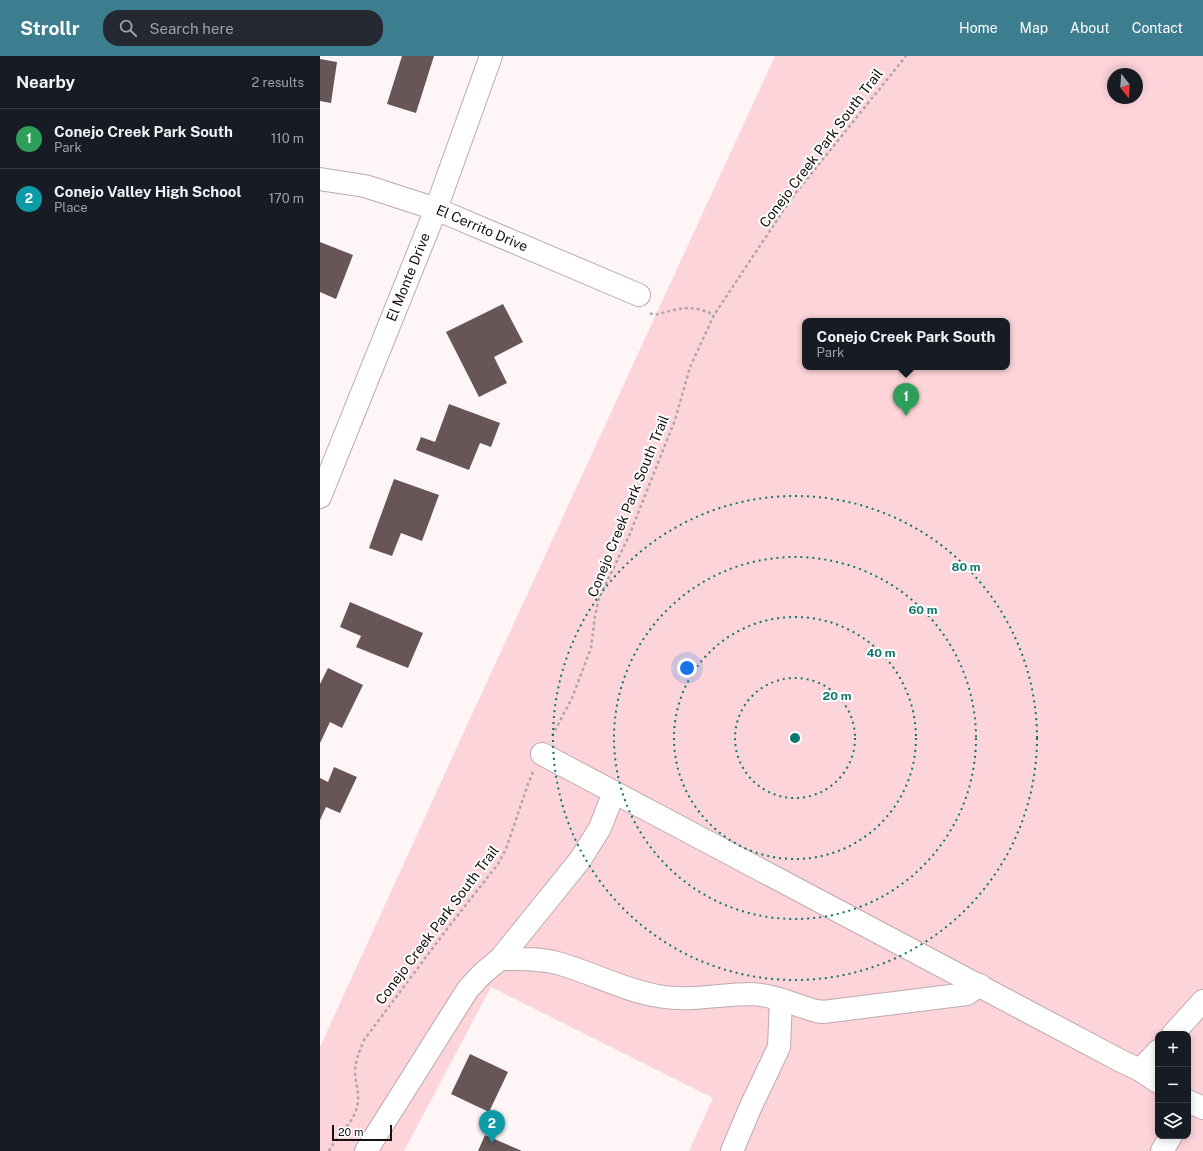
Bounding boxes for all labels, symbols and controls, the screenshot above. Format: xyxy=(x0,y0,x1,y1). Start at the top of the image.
search box xyxy=(103,10,383,46)
text: Strollr xyxy=(20,17,79,39)
icon: search xyxy=(117,17,139,39)
text: Search here xyxy=(149,20,234,37)
text: Home xyxy=(959,20,998,36)
text: Map xyxy=(1020,20,1048,36)
text: About xyxy=(1070,20,1110,36)
text: Contact xyxy=(1132,20,1183,36)
street label: Conejo Creek Park South Trail xyxy=(756,65,886,231)
north arrow xyxy=(1107,68,1143,104)
text: Nearby xyxy=(16,72,75,92)
text: 2 results xyxy=(252,75,304,90)
text: Conejo Creek Park South xyxy=(54,123,233,140)
text: 1 xyxy=(26,131,32,146)
text: 110 m xyxy=(271,131,304,146)
text: Park xyxy=(54,140,82,155)
text: Conejo Valley High School xyxy=(54,183,241,200)
text: 2 xyxy=(25,191,33,206)
text: 170 m xyxy=(269,191,304,206)
text: Place xyxy=(54,200,88,215)
street label: El Cerrito Drive xyxy=(434,201,530,255)
street label: El Monte Drive xyxy=(383,230,433,324)
popup xyxy=(802,318,1010,370)
text: Conejo Creek Park South xyxy=(817,328,995,345)
text: Park xyxy=(817,345,844,360)
pin: 1 xyxy=(893,383,919,416)
street label: Conejo Creek Park South Trail xyxy=(584,413,672,599)
text: 80 m xyxy=(951,560,981,574)
text: 60 m xyxy=(908,603,938,617)
text: 40 m xyxy=(866,646,896,660)
your location xyxy=(677,658,697,678)
text: 20 m xyxy=(823,689,852,703)
centre of rings xyxy=(788,731,802,745)
street label: Conejo Creek Park South Trail xyxy=(372,842,502,1008)
map controls xyxy=(1155,1031,1191,1139)
button: + xyxy=(1155,1031,1191,1067)
button: − xyxy=(1155,1067,1191,1103)
button: layers xyxy=(1155,1103,1191,1139)
pin: 2 xyxy=(479,1110,505,1143)
scale bar xyxy=(332,1123,392,1142)
text: 20 m xyxy=(338,1126,363,1138)

